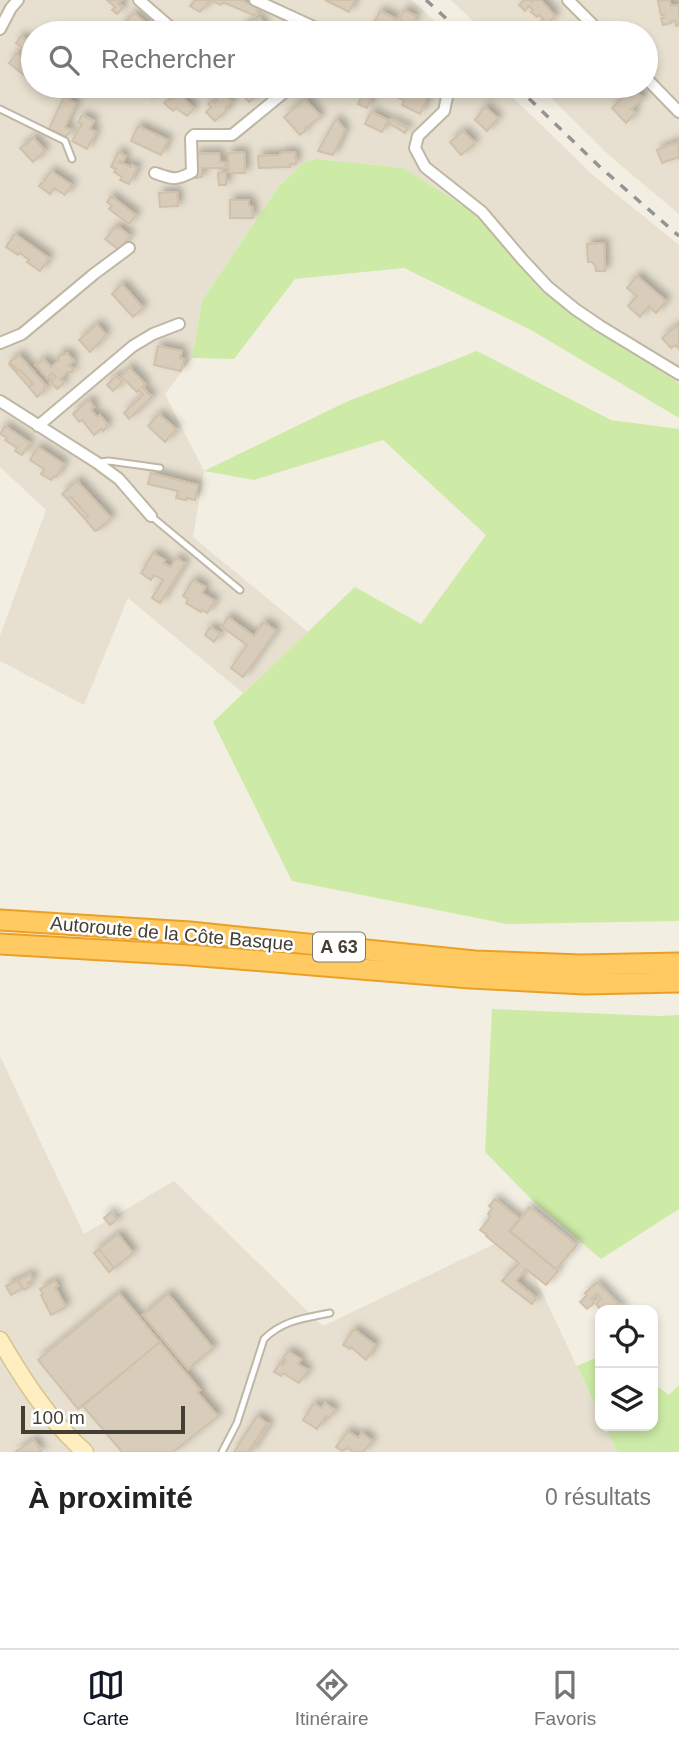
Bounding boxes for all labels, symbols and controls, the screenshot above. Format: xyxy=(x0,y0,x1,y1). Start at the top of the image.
search box xyxy=(21,21,658,98)
icon: search xyxy=(45,41,83,79)
text: Rechercher xyxy=(101,44,235,74)
street label: Autoroute de la Côte Basque xyxy=(49,912,294,955)
road number: A 63 xyxy=(313,932,365,962)
map controls xyxy=(595,1305,658,1431)
button: locate xyxy=(595,1305,658,1368)
button: layers xyxy=(595,1368,658,1431)
scale bar xyxy=(21,1403,186,1435)
text: 100 m xyxy=(32,1407,85,1428)
text: À proximité xyxy=(28,1481,193,1514)
text: 0 résultats xyxy=(545,1484,651,1510)
tab: Carte xyxy=(83,1666,129,1730)
tab: Itinéraire xyxy=(295,1666,369,1730)
tab: Favoris xyxy=(534,1666,596,1730)

